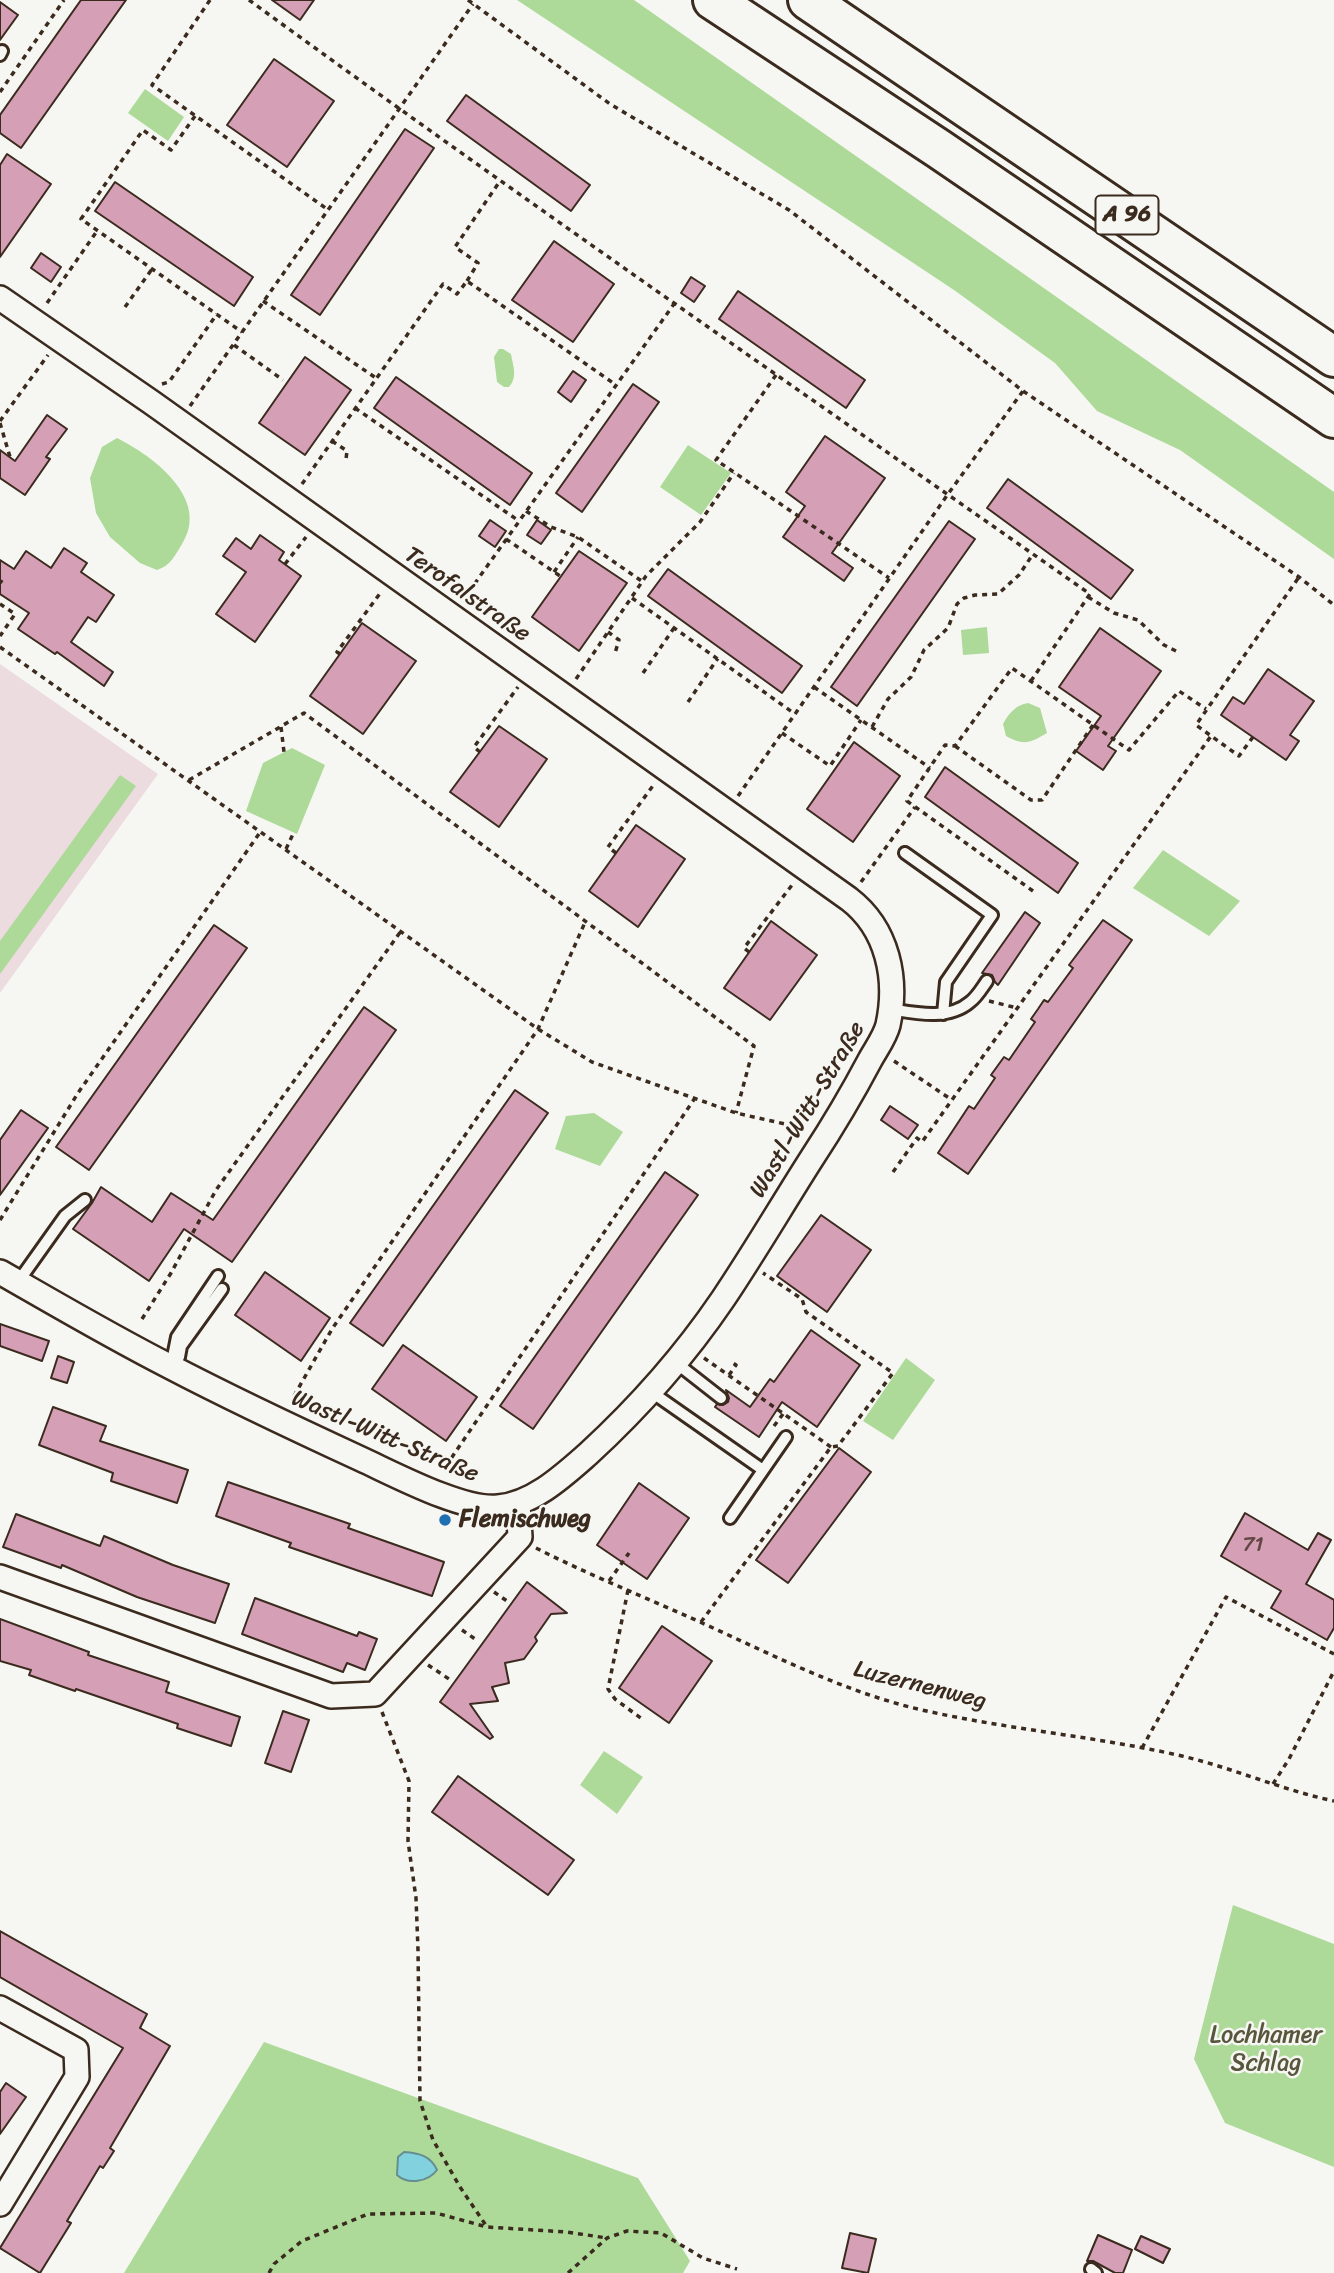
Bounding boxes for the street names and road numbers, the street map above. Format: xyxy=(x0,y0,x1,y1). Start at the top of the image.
road number: A 96 xyxy=(1096,196,1158,234)
street label: Terofalstraße xyxy=(398,541,536,649)
street label: Wastl-Witt-Straße xyxy=(744,1017,872,1203)
street label: Wastl-Witt-Straße xyxy=(287,1385,483,1489)
street label: Luzernenweg xyxy=(850,1656,990,1716)

